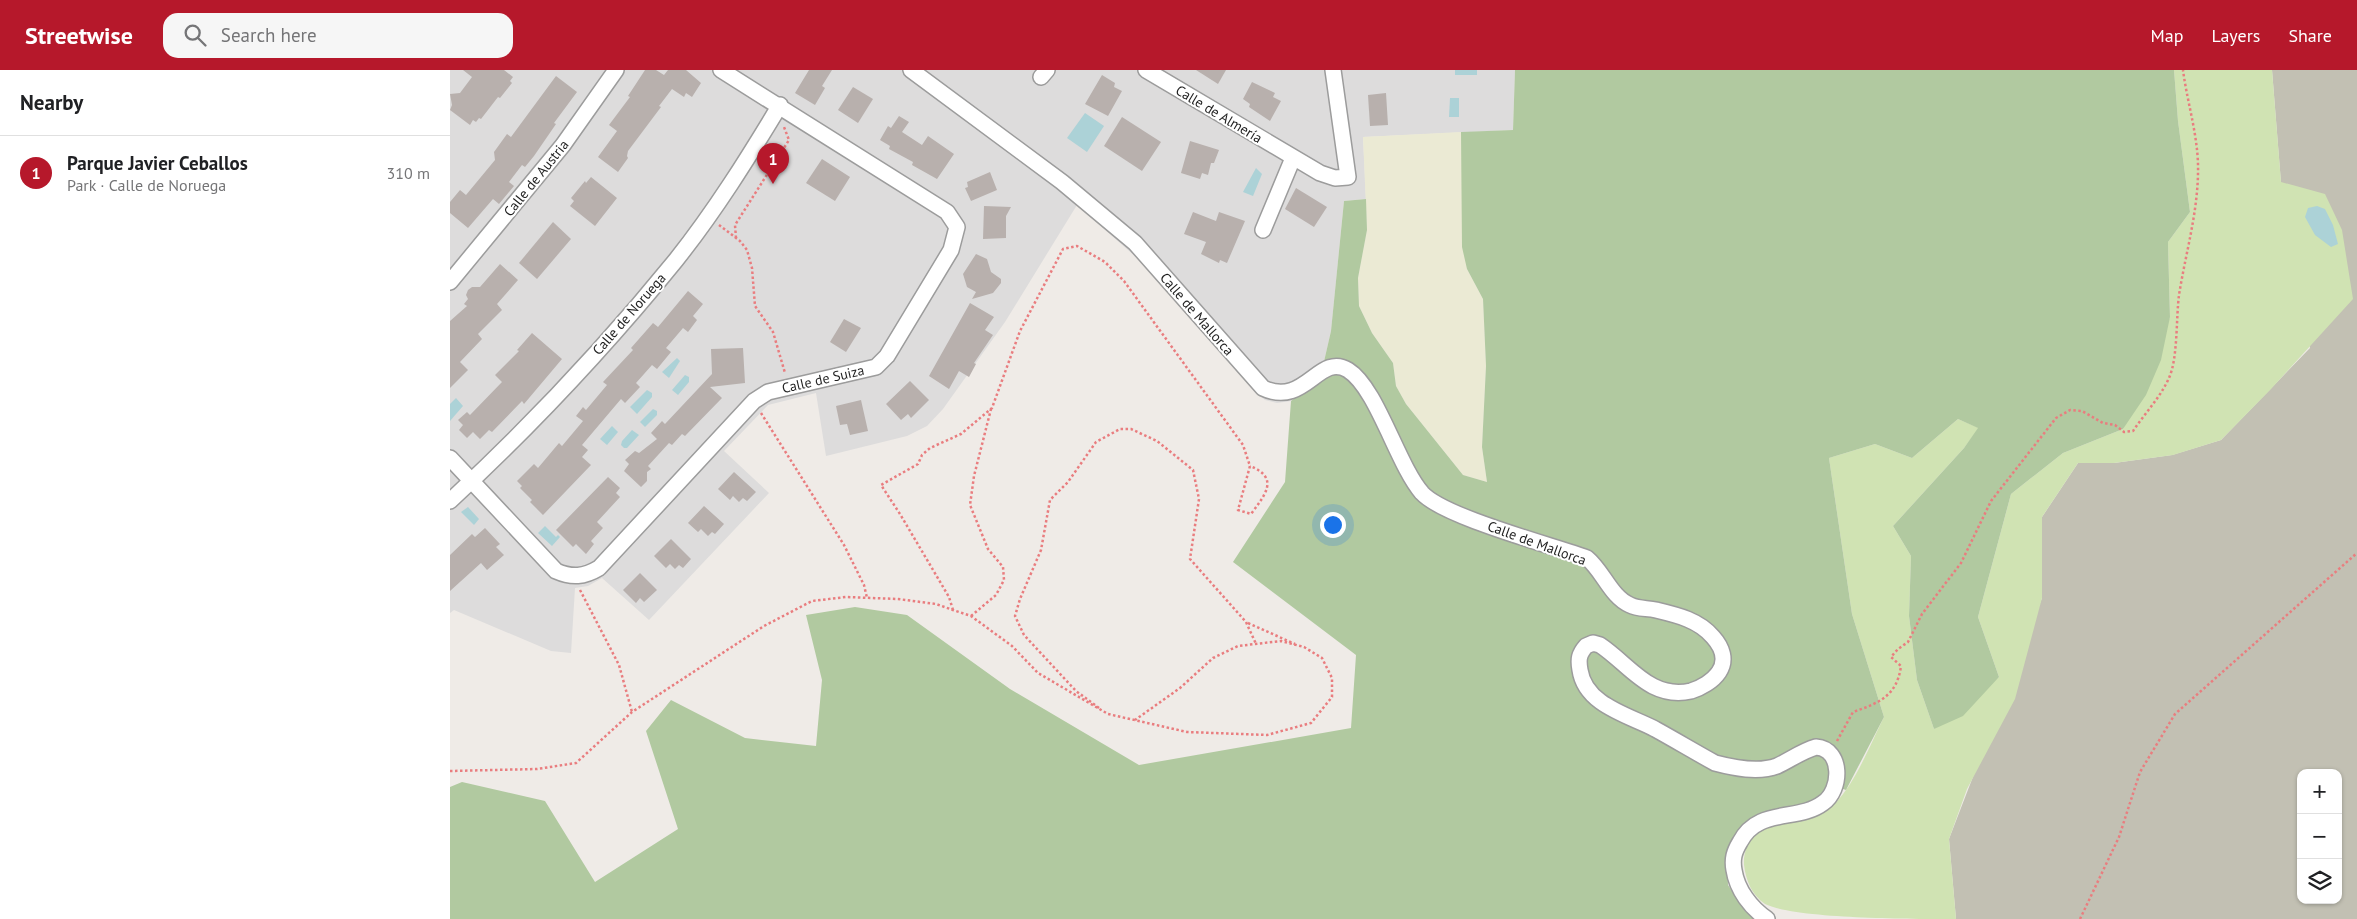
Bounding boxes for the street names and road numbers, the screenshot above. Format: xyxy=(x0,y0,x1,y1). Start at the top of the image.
street label: Calle de Almería xyxy=(1172,81,1266,147)
street label: Calle de Austria xyxy=(500,136,572,220)
street label: Calle de Noruega xyxy=(588,269,670,359)
street label: Calle de Mallorca xyxy=(1156,269,1238,359)
street label: Calle de Suiza xyxy=(780,361,866,397)
street label: Calle de Mallorca xyxy=(1485,517,1589,569)

